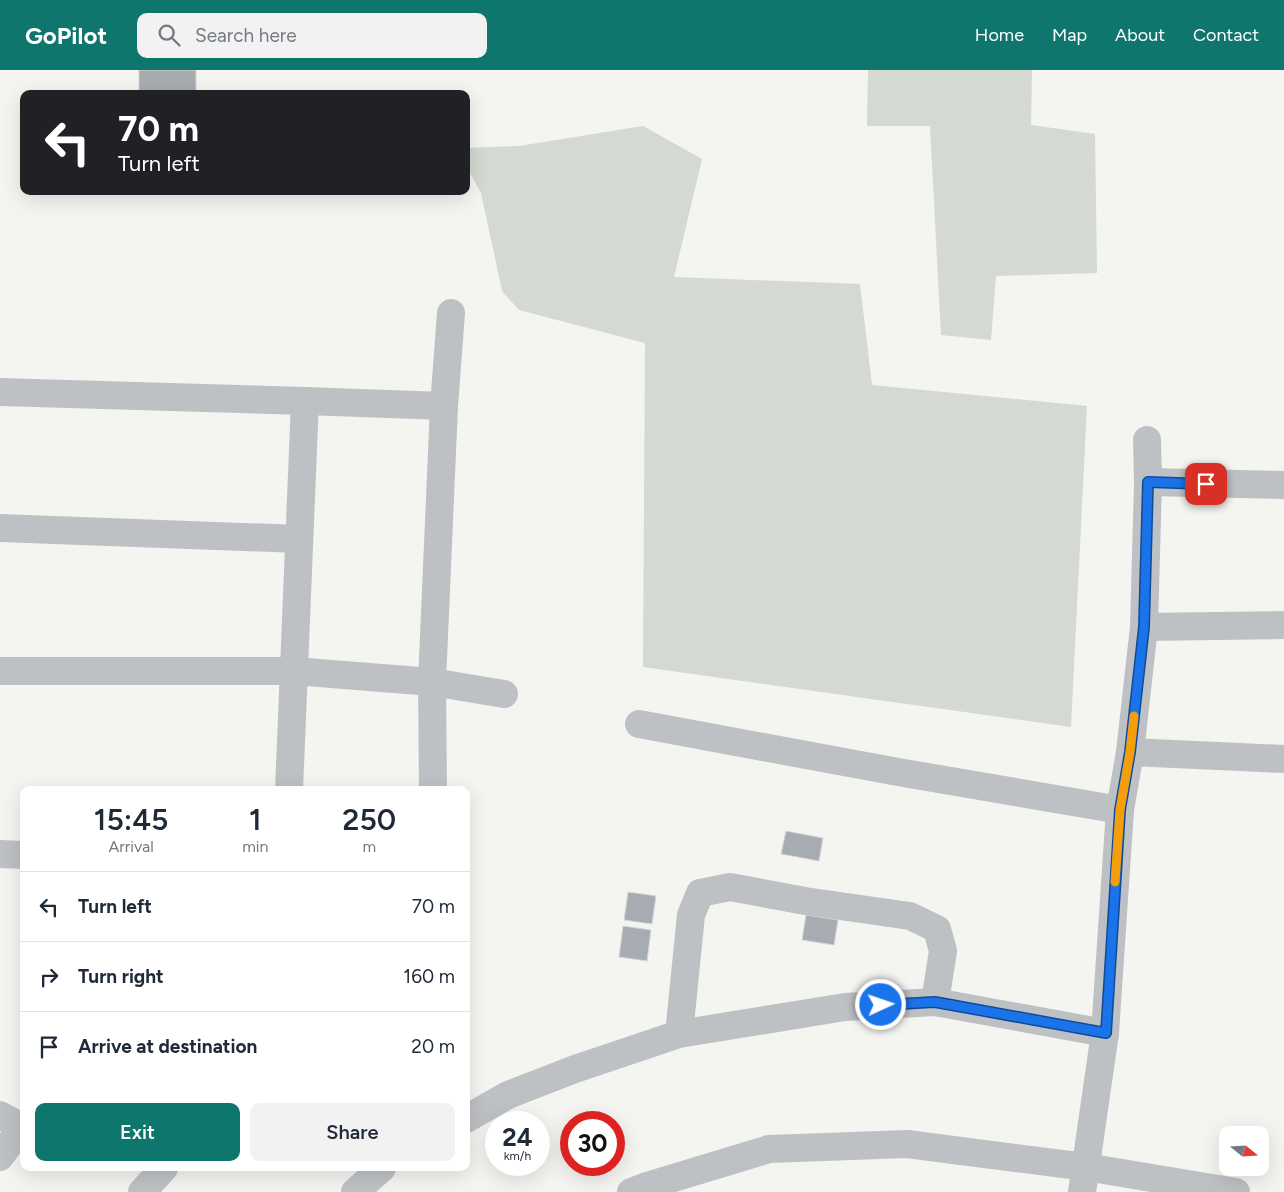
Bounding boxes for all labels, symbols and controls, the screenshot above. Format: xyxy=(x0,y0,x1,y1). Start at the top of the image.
search box xyxy=(137,13,487,58)
text: GoPilot xyxy=(25,21,107,50)
icon: search xyxy=(155,21,183,49)
text: Search here xyxy=(195,24,297,47)
text: Home xyxy=(975,24,1024,46)
text: Map xyxy=(1052,24,1087,46)
text: About xyxy=(1115,24,1165,46)
text: Contact xyxy=(1193,24,1259,46)
text: 70 m xyxy=(118,108,199,150)
icon: left xyxy=(35,110,100,175)
text: Turn left xyxy=(118,150,200,177)
pin xyxy=(1185,463,1227,505)
icon: arrive xyxy=(1192,470,1220,498)
text: 15:45 xyxy=(94,801,168,838)
text: 1 xyxy=(249,801,262,838)
text: 250 xyxy=(342,801,396,838)
text: Arrival xyxy=(109,837,154,856)
text: min xyxy=(242,837,268,856)
text: m xyxy=(362,837,376,856)
icon: left xyxy=(35,893,63,921)
text: Turn left xyxy=(78,895,152,918)
text: 70 m xyxy=(412,895,455,918)
icon: right xyxy=(35,963,63,991)
text: Turn right xyxy=(78,965,164,988)
text: 160 m xyxy=(403,965,455,988)
position arrow xyxy=(854,978,906,1030)
icon: arrive xyxy=(35,1033,63,1061)
text: Arrive at destination xyxy=(78,1035,257,1058)
text: 20 m xyxy=(411,1035,455,1058)
button: Exit xyxy=(35,1103,240,1161)
button: Share xyxy=(250,1103,455,1161)
speed limit sign: 30 xyxy=(560,1111,625,1176)
text: 24 xyxy=(502,1122,533,1152)
north arrow xyxy=(1219,1126,1269,1176)
map controls xyxy=(1219,1126,1269,1176)
text: km/h xyxy=(504,1149,531,1163)

